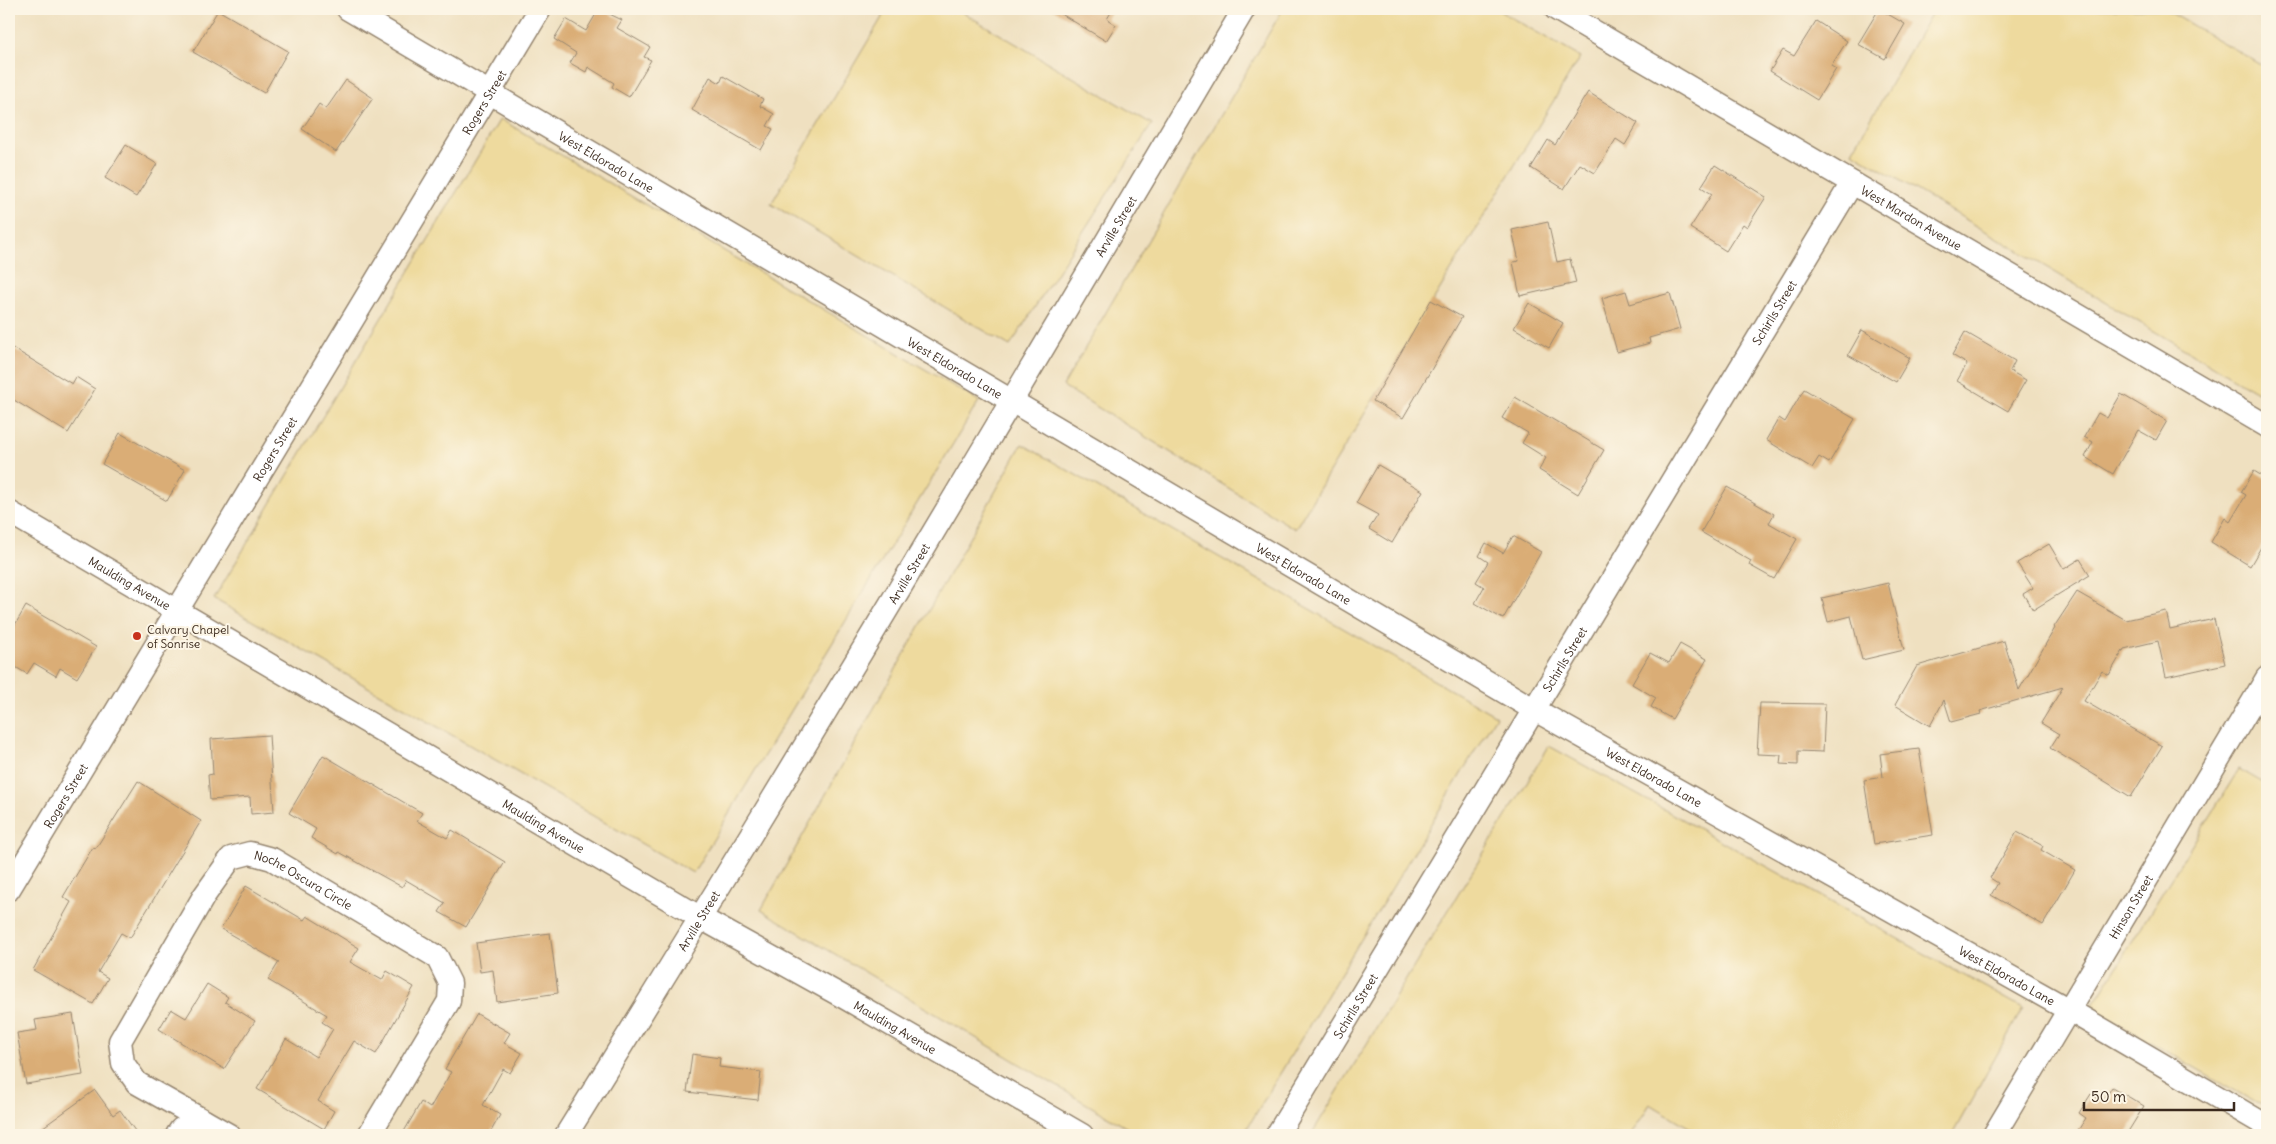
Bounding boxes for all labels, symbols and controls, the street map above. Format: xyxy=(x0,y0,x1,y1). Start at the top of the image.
street label: Rogers Street xyxy=(459,67,509,137)
street label: West Eldorado Lane xyxy=(556,128,657,195)
street label: West Mardon Avenue xyxy=(1858,182,1965,253)
street label: Arville Street xyxy=(1092,193,1139,259)
street label: Schirlls Street xyxy=(1749,277,1799,348)
street label: West Eldorado Lane xyxy=(905,334,1005,401)
street label: Rogers Street xyxy=(249,414,300,484)
street label: Arville Street xyxy=(885,540,933,606)
street label: West Eldorado Lane xyxy=(1254,540,1354,607)
street label: Maulding Avenue xyxy=(86,553,174,613)
place label: Calvary Chapel of Sonrise xyxy=(147,622,229,651)
street label: Schirlls Street xyxy=(1539,624,1590,694)
marker: Calvary Chapel of Sonrise xyxy=(131,630,143,642)
street label: West Eldorado Lane xyxy=(1603,744,1705,810)
street label: Rogers Street xyxy=(40,761,91,831)
street label: Maulding Avenue xyxy=(500,796,588,856)
street label: Noche Oscura Circle xyxy=(253,847,355,913)
street label: Hinson Street xyxy=(2105,872,2155,942)
street label: Arville Street xyxy=(674,888,723,953)
street label: West Eldorado Lane xyxy=(1956,942,2058,1008)
street label: Schirlls Street xyxy=(1330,971,1380,1041)
street label: Maulding Avenue xyxy=(851,997,939,1057)
scale bar xyxy=(2084,1079,2234,1111)
text: 50 m xyxy=(2091,1087,2126,1106)

